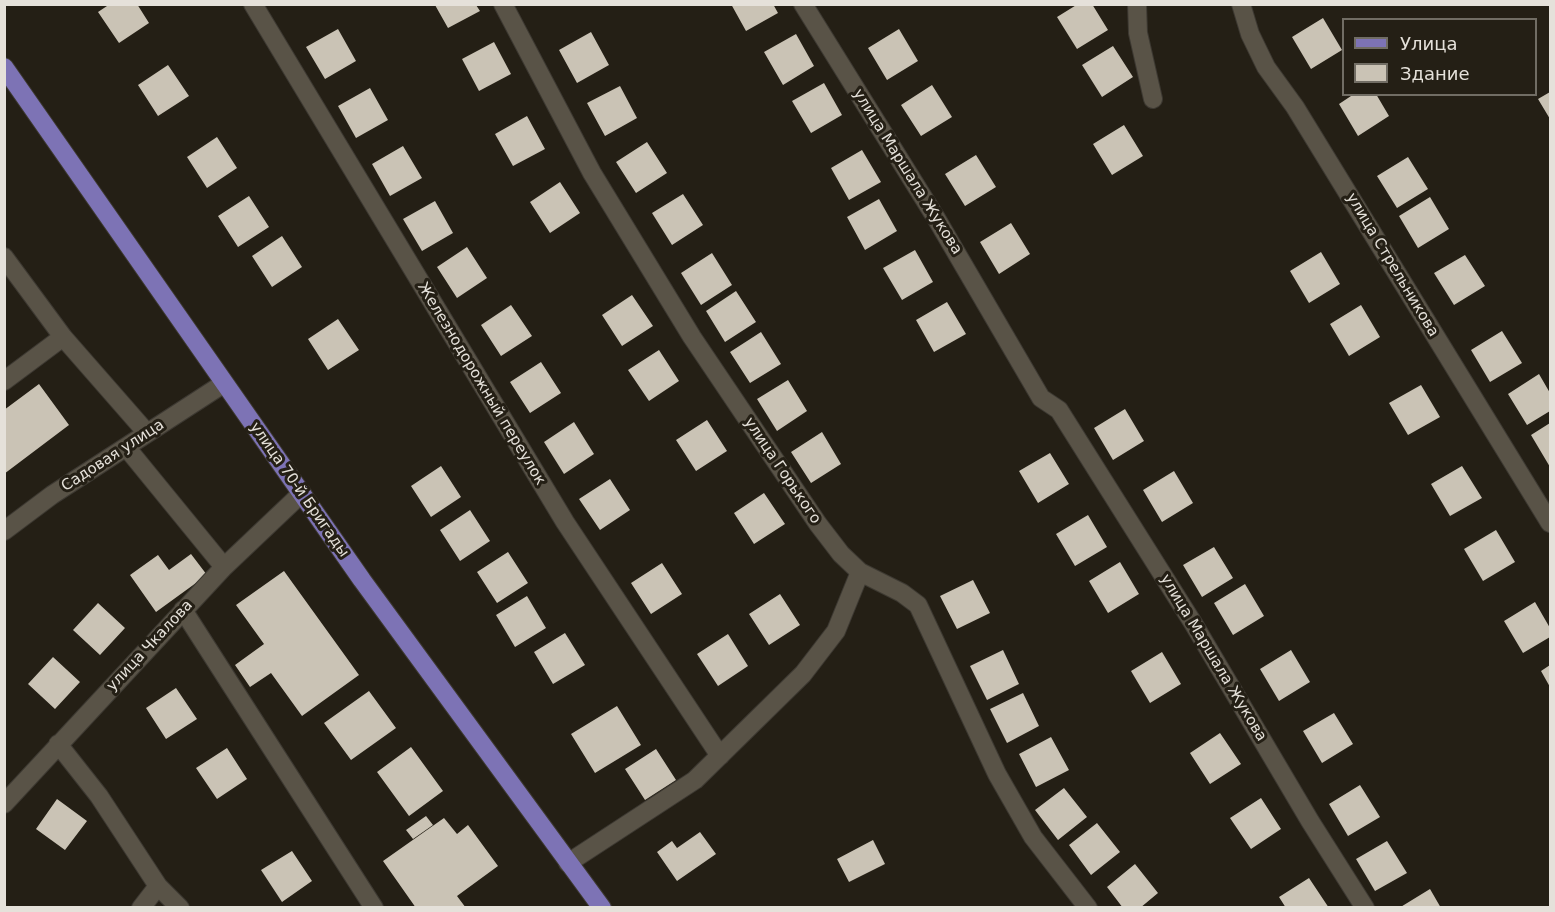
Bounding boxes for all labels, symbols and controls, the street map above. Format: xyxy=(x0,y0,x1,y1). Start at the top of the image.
legend xyxy=(1342,18,1537,96)
text: Улица xyxy=(1400,33,1457,54)
text: Здание xyxy=(1400,63,1470,84)
street label: улица Маршала Жукова xyxy=(849,86,965,258)
street label: улица Стрельникова xyxy=(1342,190,1442,340)
street label: Железнодорожный переулок xyxy=(413,279,549,489)
street label: улица Горького xyxy=(740,414,824,528)
street label: Садовая улица xyxy=(58,416,168,496)
street label: улица 70-й Бригады xyxy=(246,419,352,561)
street label: улица Маршала Жукова xyxy=(1156,571,1270,745)
street label: улица Чкалова xyxy=(103,597,197,695)

